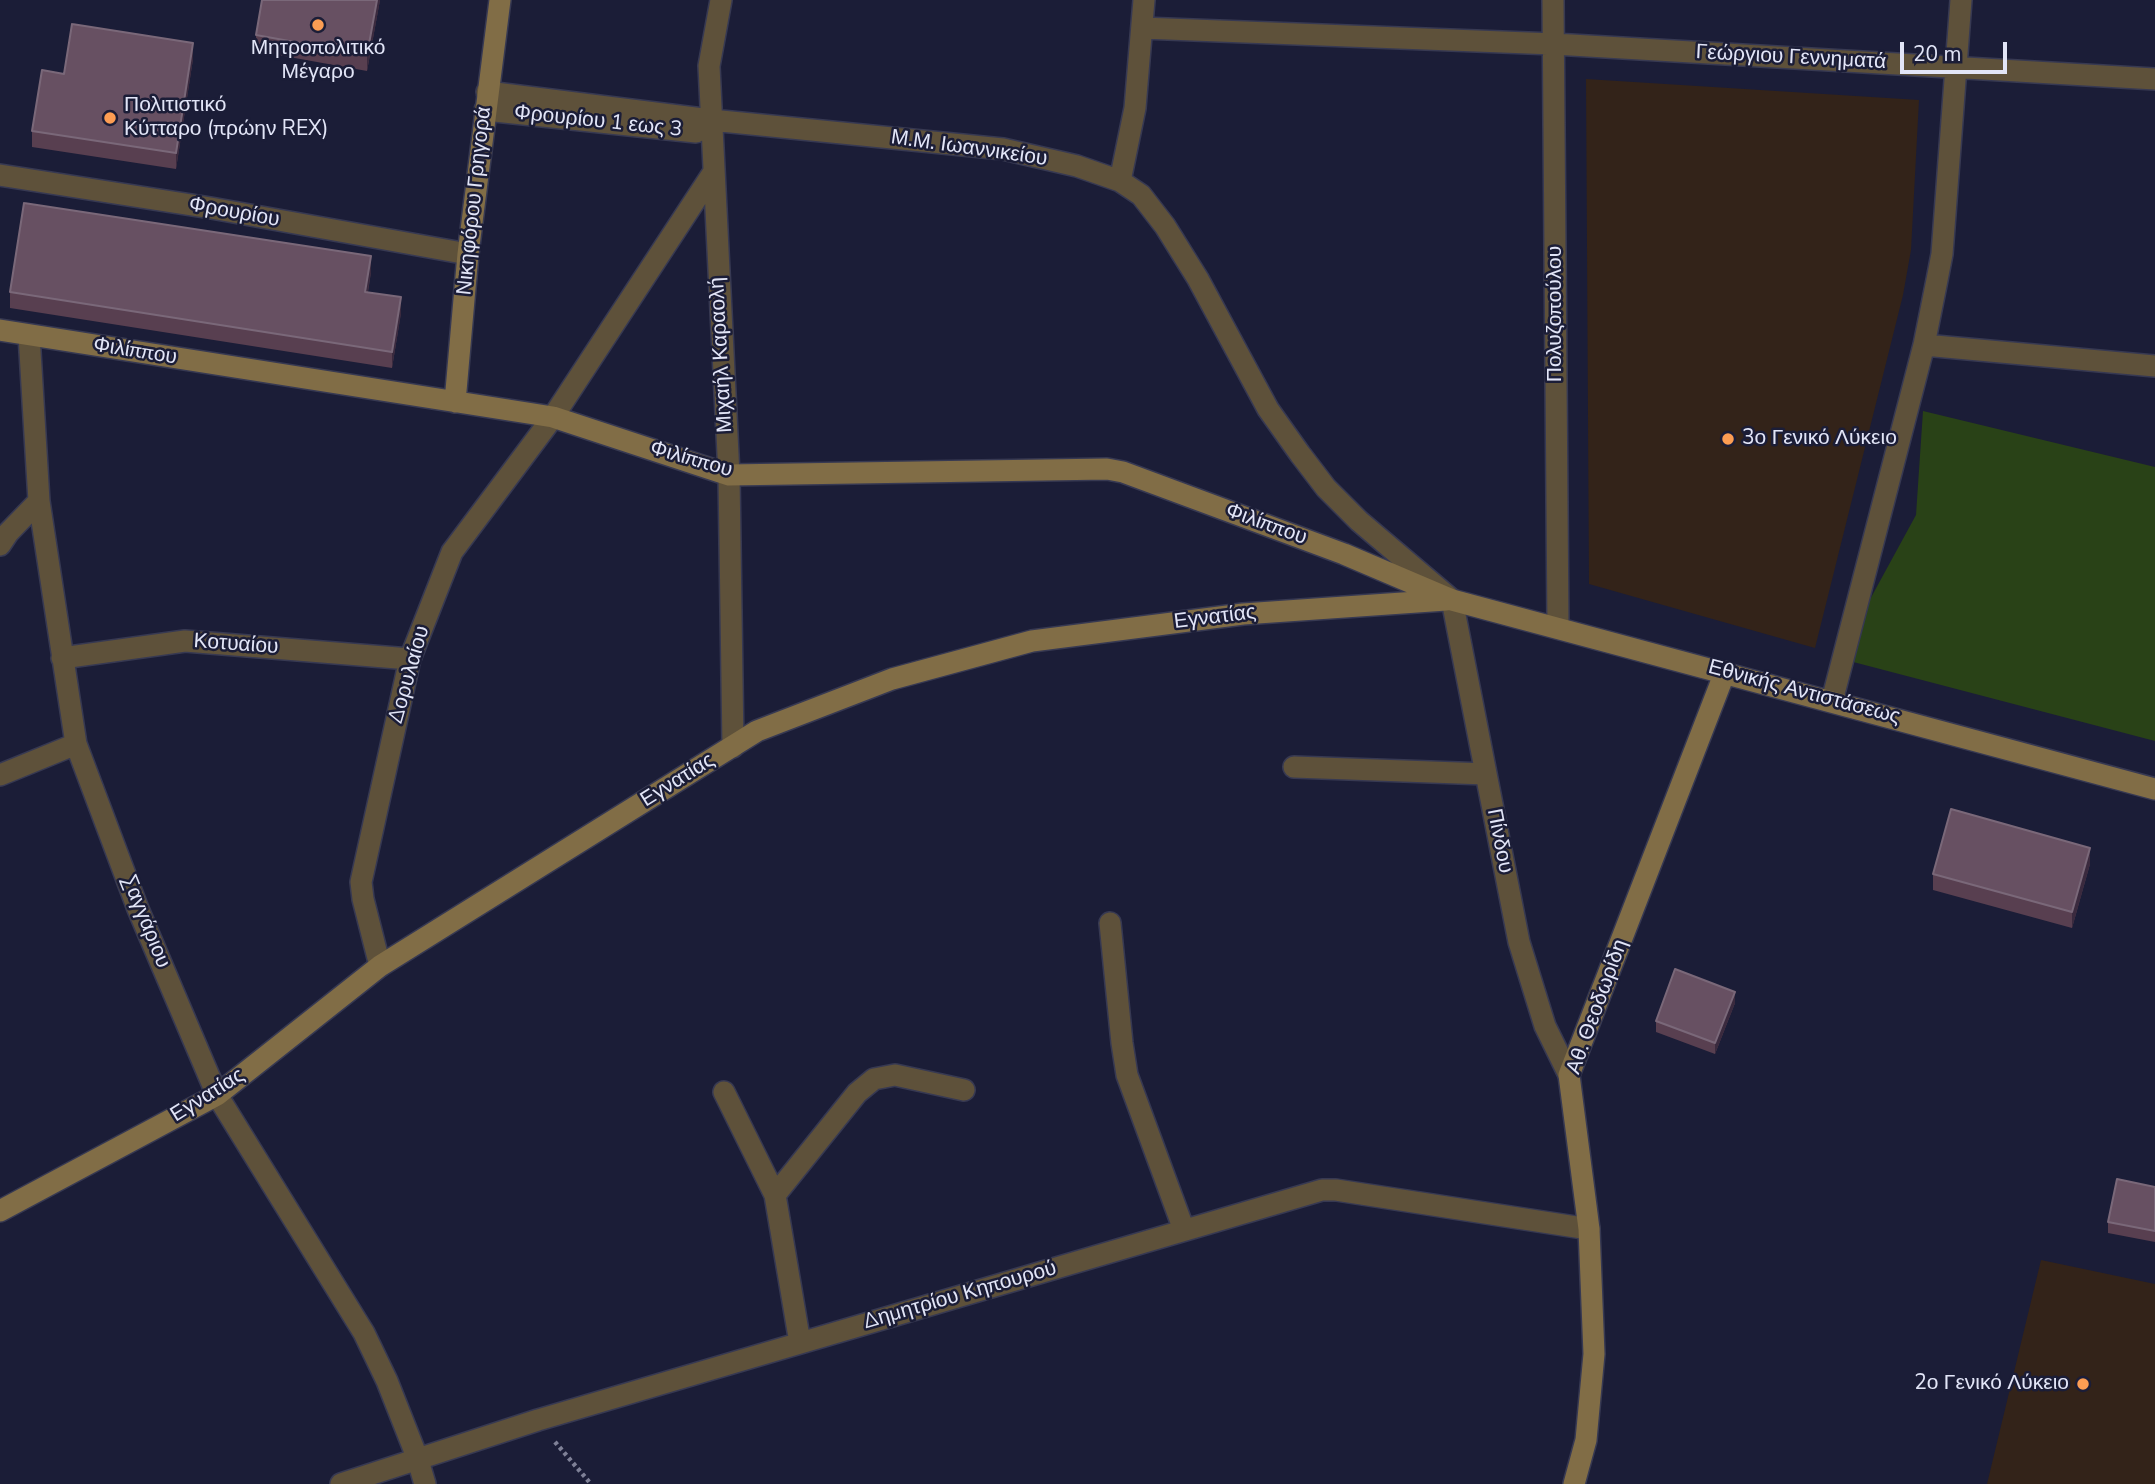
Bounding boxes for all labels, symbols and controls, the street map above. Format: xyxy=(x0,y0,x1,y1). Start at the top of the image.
marker: Μητροπολιτικό Μέγαρο xyxy=(310,17,326,33)
scale bar xyxy=(1903,28,2010,72)
place label: Μητροπολιτικό Μέγαρο xyxy=(251,36,385,86)
street label: Γεώργιου Γεννηματά xyxy=(1695,40,1887,76)
text: 20 m xyxy=(1913,40,1962,68)
place label: Πολιτιστικό Κύτταρο (πρώην REX) xyxy=(124,93,328,143)
street label: Φρουρίου 1 εως 3 xyxy=(513,101,683,143)
street label: Νικηφόρου Γρηγορά xyxy=(453,106,497,296)
marker: Πολιτιστικό Κύτταρο (πρώην REX) xyxy=(102,110,118,126)
street label: Μ.Μ. Ιωαννικείου xyxy=(889,126,1049,172)
street label: Φρουρίου xyxy=(187,193,281,233)
street label: Πολυζοπούλου xyxy=(1543,246,1569,382)
street label: Μιχαήλ Καραολή xyxy=(705,277,739,433)
street label: Φιλίππου xyxy=(91,333,179,371)
place label: 3ο Γενικό Λύκειο xyxy=(1742,426,1897,452)
marker: 3ο Γενικό Λύκειο xyxy=(1720,431,1736,447)
street label: Φιλίππου xyxy=(647,436,735,484)
street label: Φιλίππου xyxy=(1222,499,1310,551)
street label: Εγνατίας xyxy=(1173,600,1257,636)
street label: Δορυλαίου xyxy=(384,623,436,727)
street label: Κοτυαίου xyxy=(193,629,279,661)
street label: Εθνικής Αντιστάσεως xyxy=(1705,655,1903,731)
street label: Εγνατίας xyxy=(636,748,720,814)
street label: Πίνδου xyxy=(1480,807,1518,875)
street label: Σαγγάριου xyxy=(115,872,175,972)
street label: Αθ. Θεοδωρίδη xyxy=(1562,936,1634,1078)
street label: Εγνατίας xyxy=(166,1063,250,1129)
street label: Δημητρίου Κηπουρού xyxy=(860,1256,1060,1336)
place label: 2ο Γενικό Λύκειο xyxy=(1914,1371,2069,1397)
marker: 2ο Γενικό Λύκειο xyxy=(2075,1376,2091,1392)

